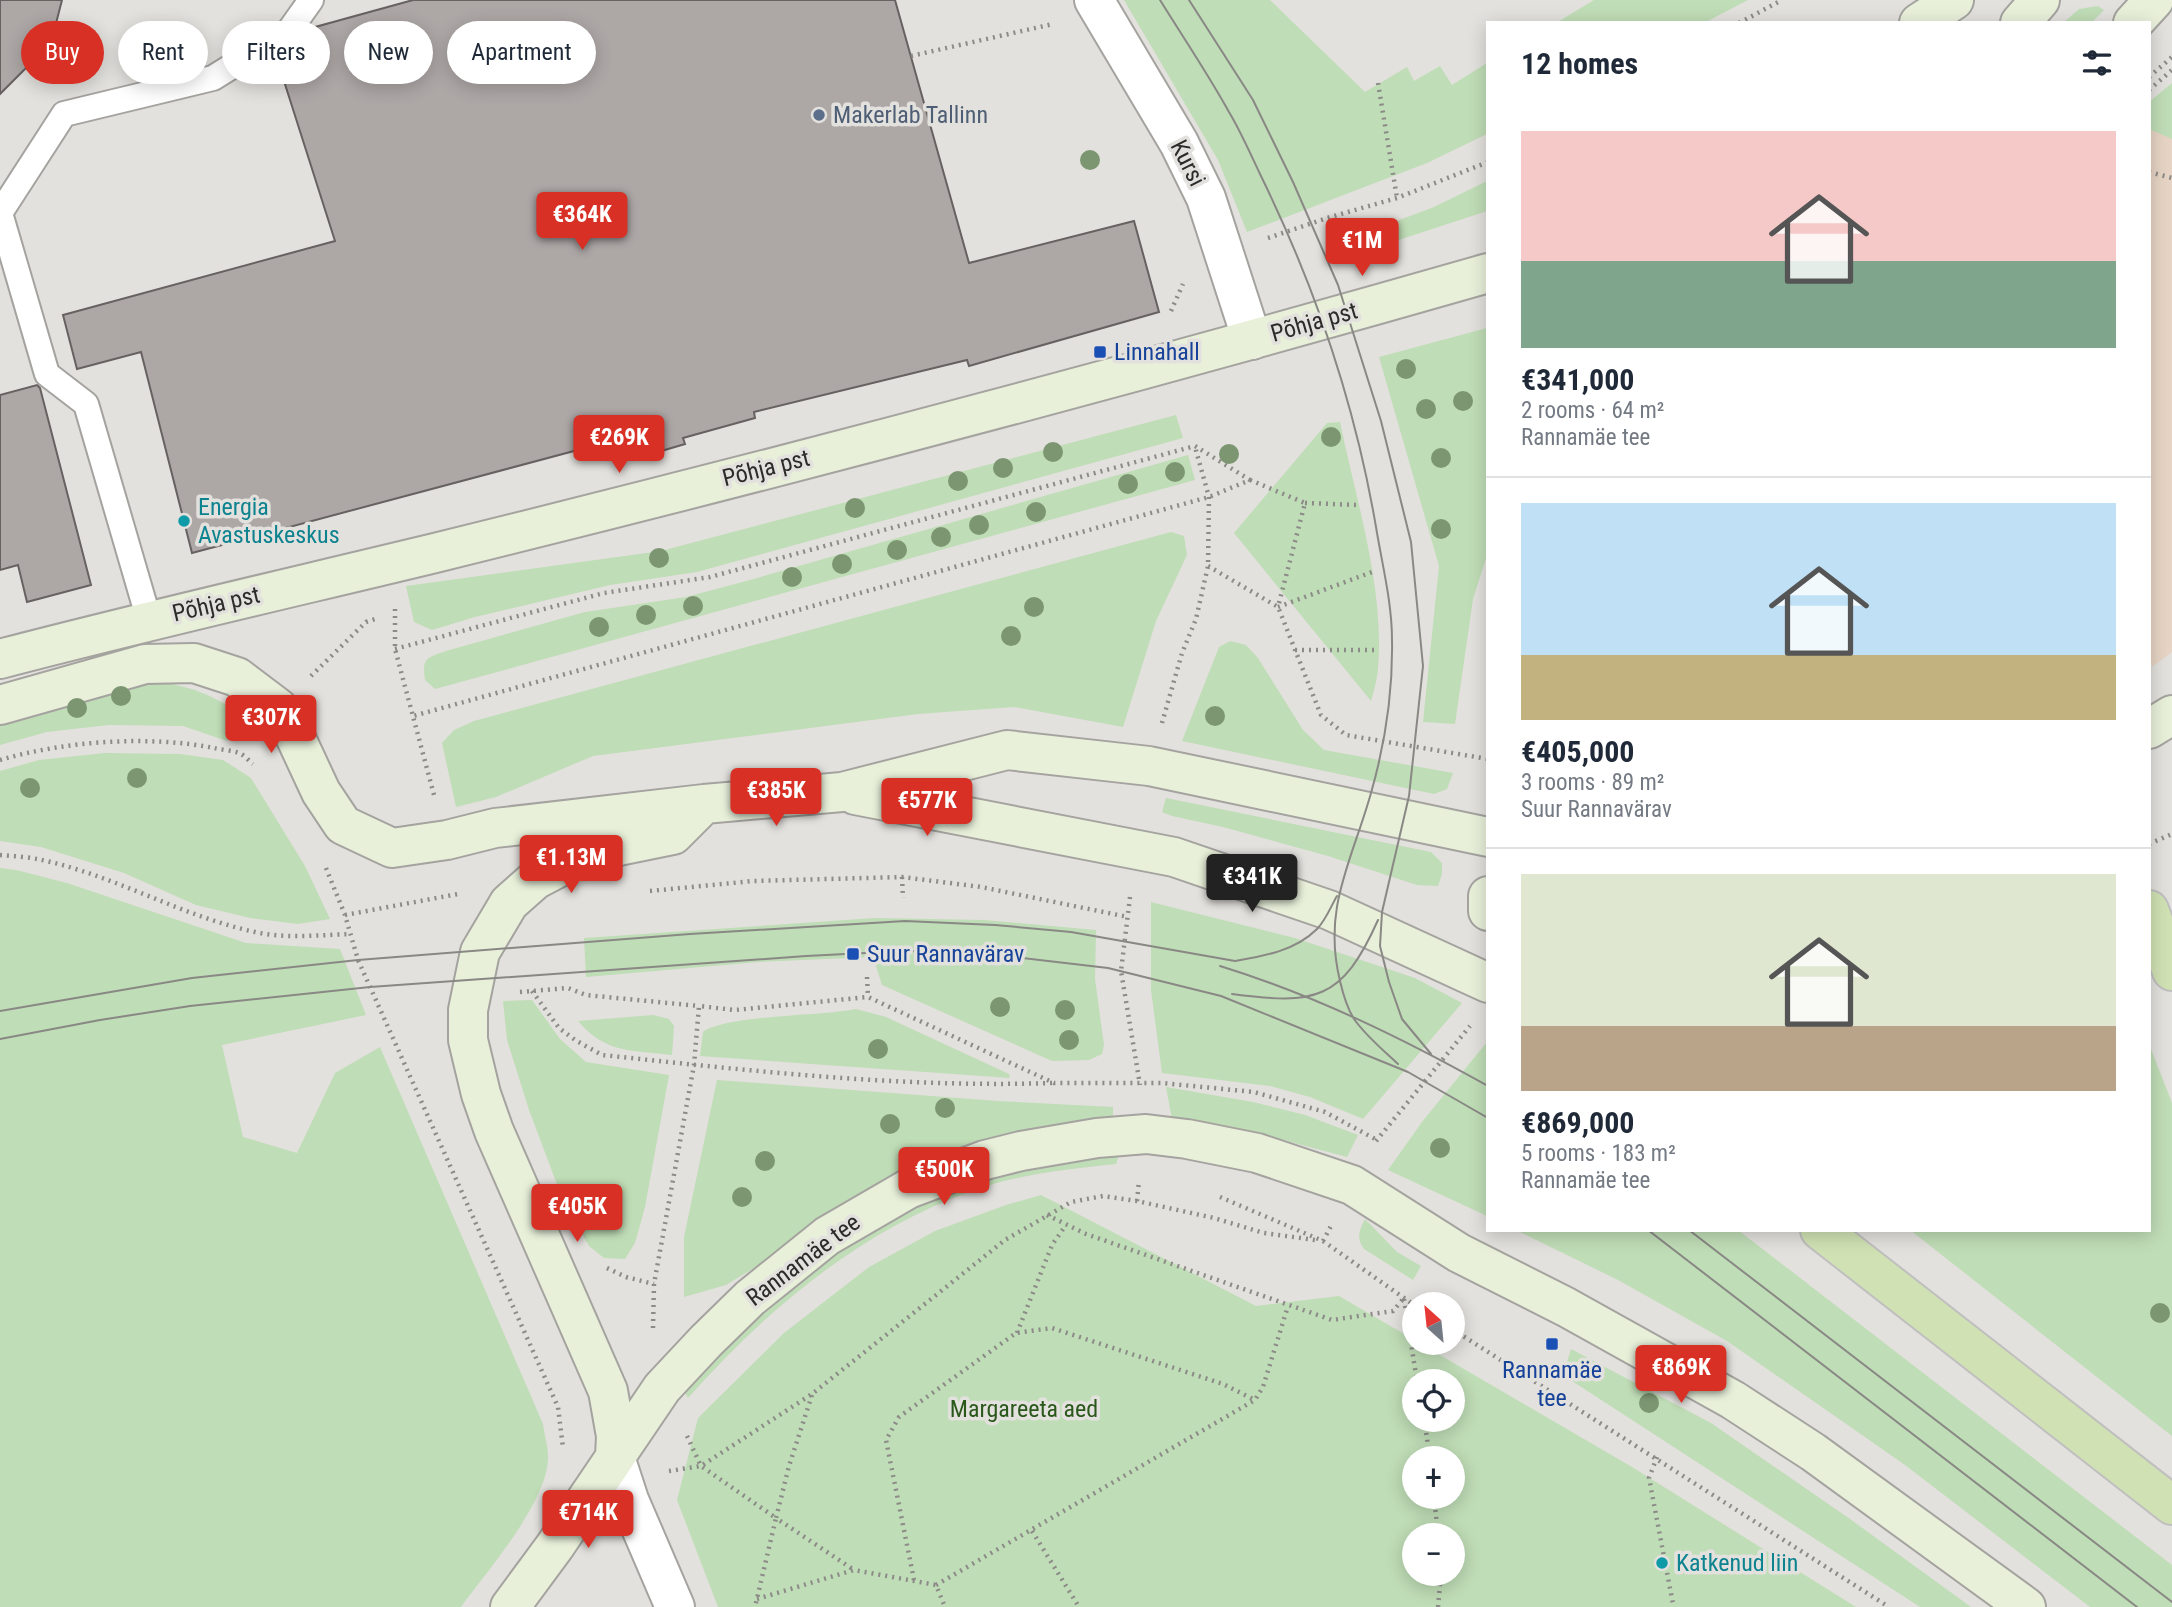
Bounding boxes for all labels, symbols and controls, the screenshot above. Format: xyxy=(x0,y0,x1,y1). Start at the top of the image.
chip: Buy xyxy=(21,21,104,84)
chip: Rent xyxy=(118,21,208,84)
chip: Filters xyxy=(222,21,330,84)
chip: New xyxy=(344,21,433,84)
chip: Apartment xyxy=(447,21,596,84)
icon: filters xyxy=(2078,44,2116,82)
text: 12 homes xyxy=(1521,46,1638,81)
place label: Makerlab Tallinn xyxy=(833,101,988,129)
marker: Makerlab Tallinn xyxy=(811,107,827,123)
street label: Kursi xyxy=(1165,135,1211,191)
icon: home xyxy=(1756,176,1882,302)
pin: €364K xyxy=(533,192,631,252)
text: €364K xyxy=(552,201,612,228)
pin: €1M xyxy=(1328,218,1396,278)
text: €1M xyxy=(1342,227,1382,254)
street label: Põhja pst xyxy=(1267,296,1361,348)
place label: Linnahall xyxy=(1114,338,1200,366)
marker: Linnahall xyxy=(1092,344,1108,360)
text: €341,000 xyxy=(1521,362,1634,397)
text: 2 rooms · 64 m² xyxy=(1521,397,1664,424)
pin: €269K xyxy=(570,416,668,475)
text: €269K xyxy=(589,424,649,451)
text: Rannamäe tee xyxy=(1521,424,1650,451)
street label: Põhja pst xyxy=(719,444,813,492)
place label: Energia Avastuskeskus xyxy=(198,493,340,549)
marker: Energia Avastuskeskus xyxy=(176,513,192,529)
icon: home xyxy=(1756,548,1882,674)
street label: Põhja pst xyxy=(169,580,263,628)
pin: €307K xyxy=(222,696,320,755)
text: €307K xyxy=(241,704,301,731)
text: €405,000 xyxy=(1521,734,1634,769)
pin: €385K xyxy=(727,768,825,828)
text: 3 rooms · 89 m² xyxy=(1521,769,1664,796)
text: €385K xyxy=(746,777,806,804)
pin: €577K xyxy=(878,778,976,838)
text: €577K xyxy=(897,787,957,814)
text: Suur Rannavärav xyxy=(1521,796,1672,823)
pin: €1.13M xyxy=(514,836,628,895)
text: €1.13M xyxy=(536,844,606,871)
pin: €341K xyxy=(1203,855,1301,914)
text: €341K xyxy=(1222,863,1282,890)
icon: home xyxy=(1756,919,1882,1045)
place label: Suur Rannavärav xyxy=(867,940,1024,968)
marker: Suur Rannavärav xyxy=(845,946,861,962)
text: €869,000 xyxy=(1521,1105,1634,1140)
text: 5 rooms · 183 m² xyxy=(1521,1140,1676,1167)
pin: €500K xyxy=(895,1148,993,1207)
text: €500K xyxy=(914,1156,974,1183)
text: Rannamäe tee xyxy=(1521,1167,1650,1194)
pin: €405K xyxy=(528,1184,626,1244)
text: €405K xyxy=(547,1193,607,1220)
street label: Rannamäe tee xyxy=(741,1208,865,1312)
north arrow xyxy=(1402,1292,1465,1354)
map controls xyxy=(1402,1292,1465,1586)
marker: Rannamäe tee xyxy=(1544,1336,1560,1352)
pin: €869K xyxy=(1632,1346,1730,1405)
text: €869K xyxy=(1651,1354,1711,1381)
place label: Rannamäe tee xyxy=(1502,1356,1602,1412)
button: locate xyxy=(1402,1369,1465,1432)
park label: Margareeta aed xyxy=(950,1395,1098,1423)
button: + xyxy=(1402,1446,1465,1509)
pin: €714K xyxy=(539,1490,637,1550)
text: €714K xyxy=(558,1499,618,1526)
button: − xyxy=(1402,1523,1465,1586)
place label: Katkenud liin xyxy=(1676,1549,1798,1577)
marker: Katkenud liin xyxy=(1654,1555,1670,1571)

